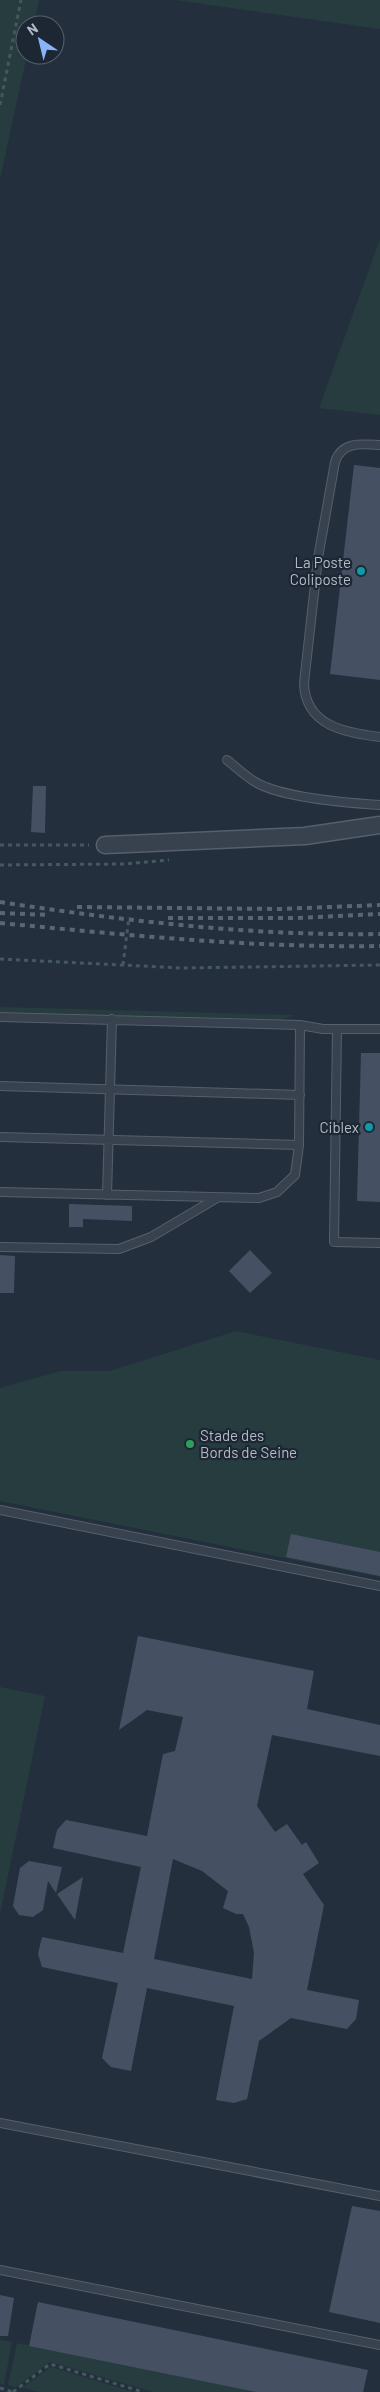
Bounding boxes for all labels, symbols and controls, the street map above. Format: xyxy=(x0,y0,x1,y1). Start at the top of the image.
north arrow xyxy=(15,15,65,65)
text: N xyxy=(24,19,41,39)
place label: La Poste Coliposte xyxy=(290,553,351,588)
marker: La Poste Coliposte xyxy=(355,565,367,577)
place label: Ciblex xyxy=(319,1118,359,1136)
marker: Ciblex xyxy=(363,1121,375,1133)
place label: Stade des Bords de Seine xyxy=(200,1426,297,1461)
marker: Stade des Bords de Seine xyxy=(184,1438,196,1450)

